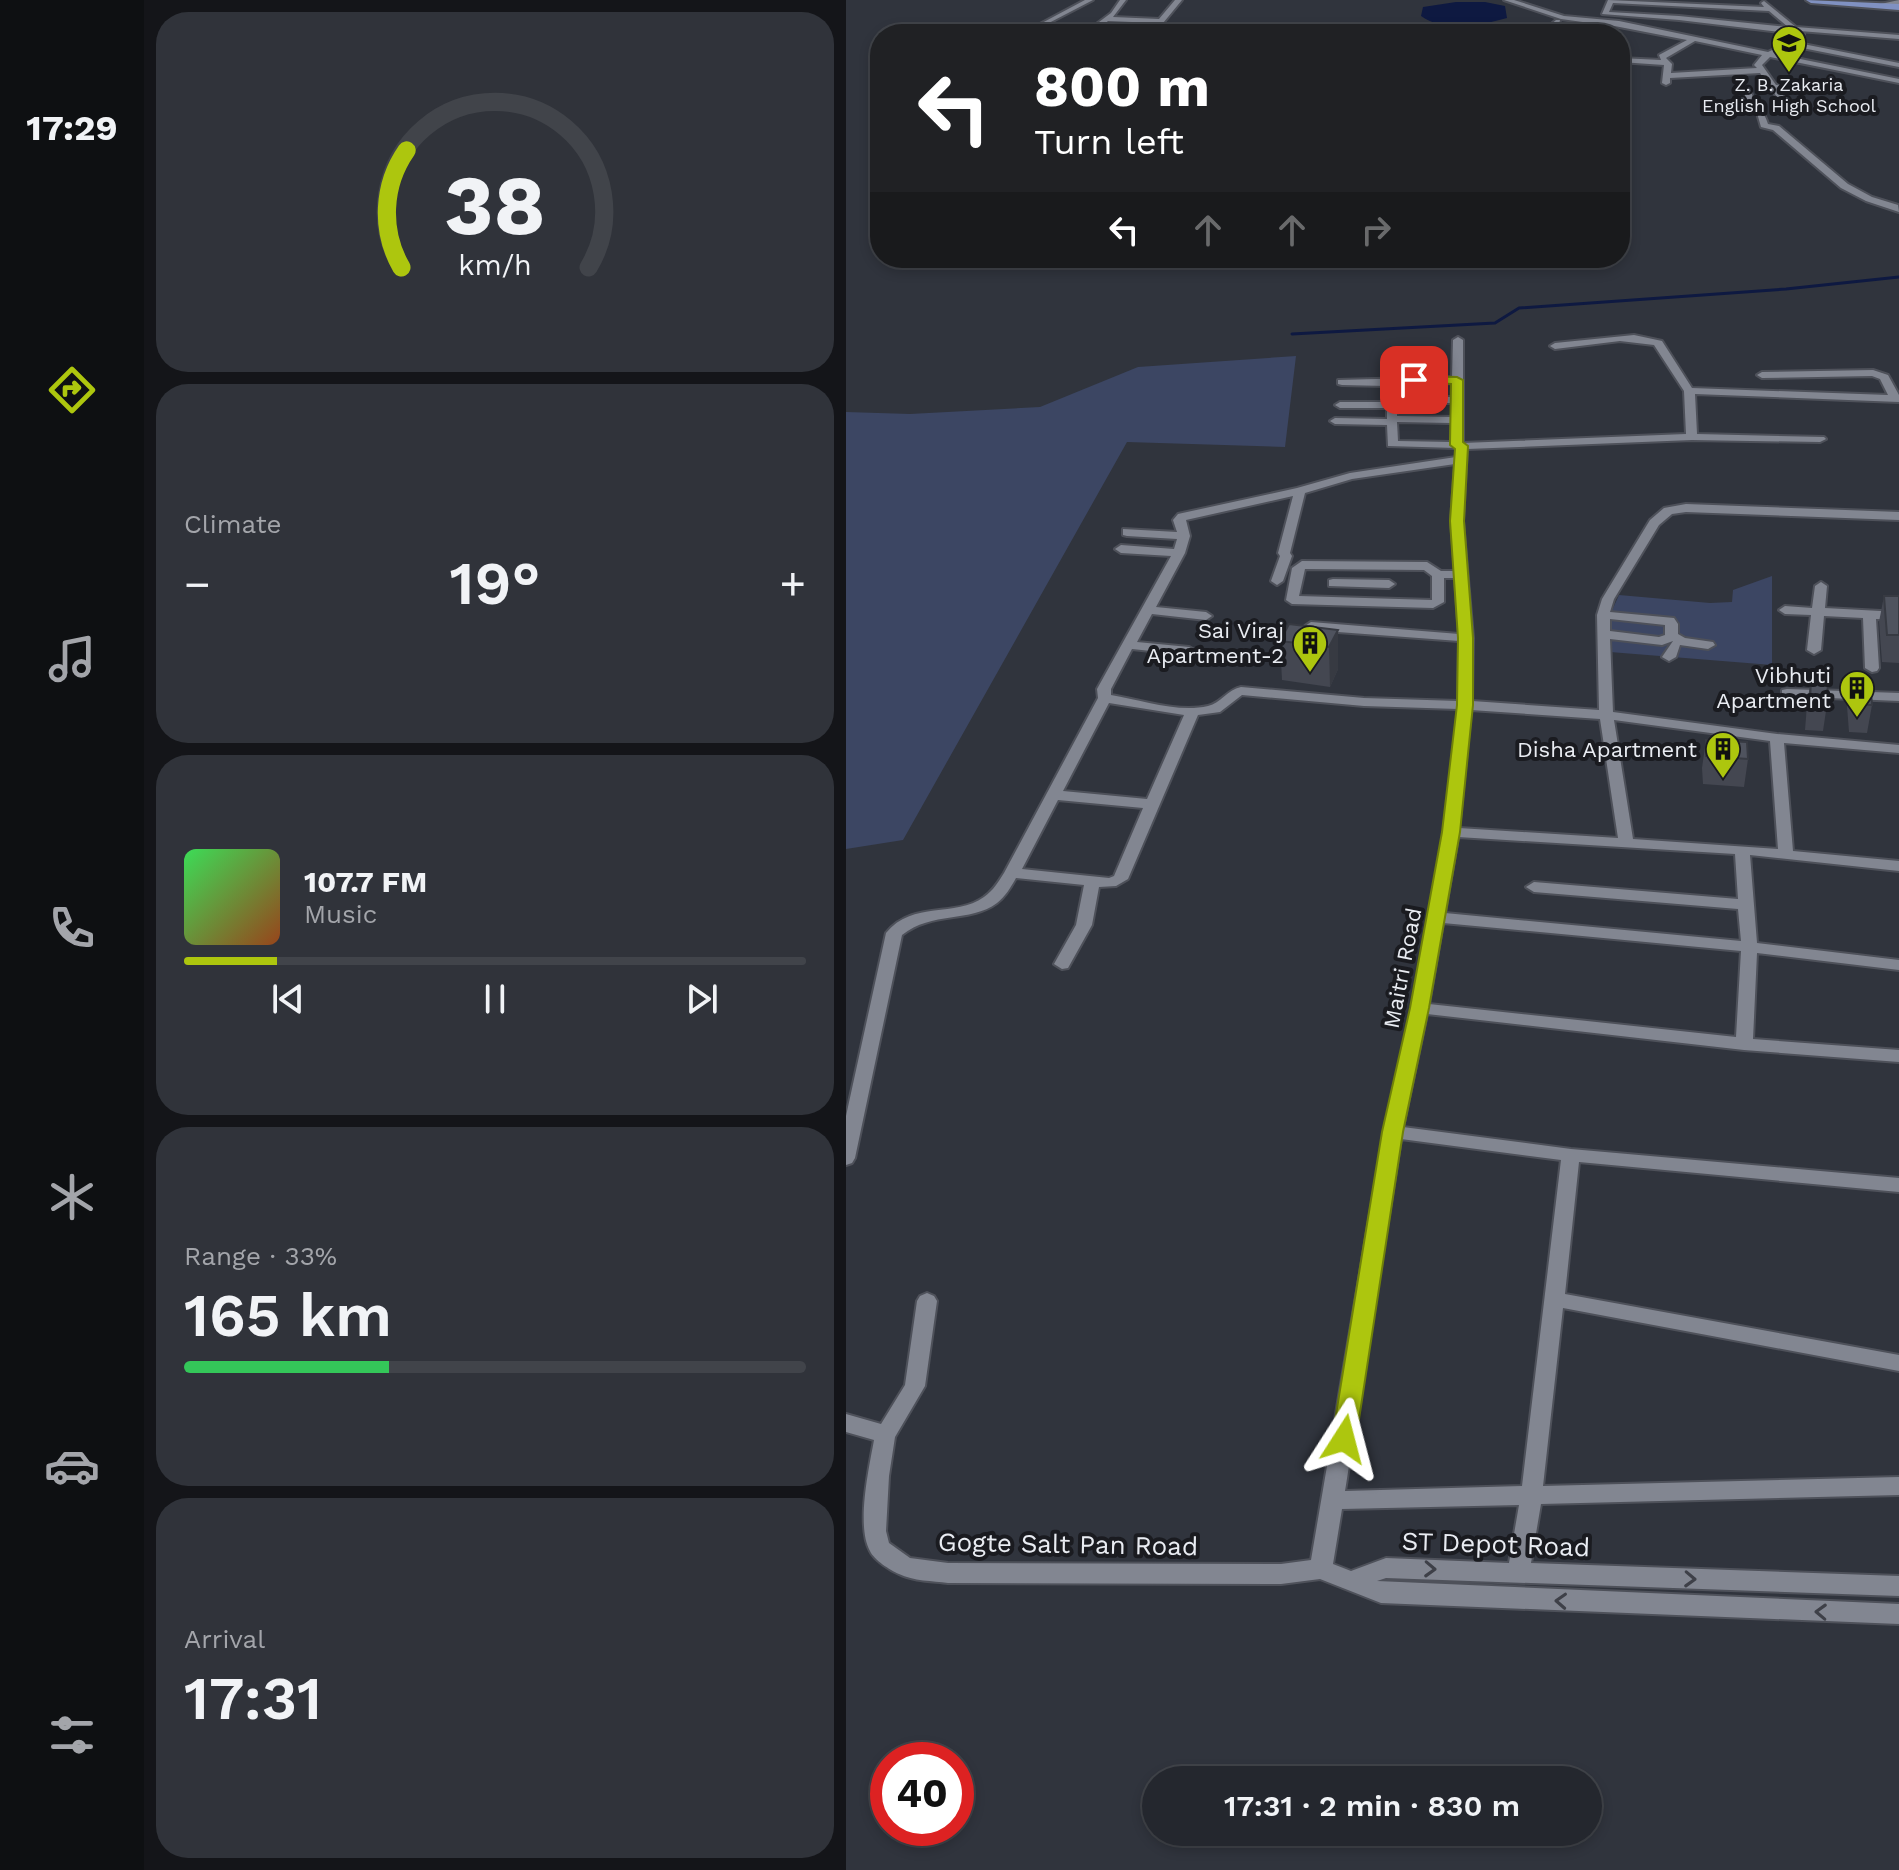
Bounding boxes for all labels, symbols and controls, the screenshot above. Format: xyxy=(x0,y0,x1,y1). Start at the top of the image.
school or university icon: Z. B. Zakaria English High School xyxy=(1770,24,1808,74)
text: 800 m xyxy=(1034,54,1210,120)
icon: left xyxy=(902,56,1006,160)
place label: Z. B. Zakaria English High School xyxy=(1702,74,1876,116)
text: 17:29 xyxy=(26,107,118,149)
text: Turn left xyxy=(1034,121,1184,163)
text: 38 xyxy=(444,156,546,253)
icon: left xyxy=(1102,208,1146,252)
icon: ahead xyxy=(1186,208,1230,252)
icon: ahead xyxy=(1270,208,1314,252)
icon: right xyxy=(1354,208,1398,252)
text: km/h xyxy=(458,248,532,282)
pin xyxy=(1380,346,1448,414)
icon: arrive xyxy=(1392,358,1436,402)
icon: directions xyxy=(44,362,100,418)
text: Climate xyxy=(184,509,282,539)
text: 19° xyxy=(450,548,540,619)
text: − xyxy=(184,558,211,610)
text: + xyxy=(779,558,806,610)
place label: Sai Viraj Apartment-2 xyxy=(1146,618,1284,668)
building icon: Sai Viraj Apartment-2 xyxy=(1291,624,1329,674)
icon: music xyxy=(44,631,100,687)
place label: Vibhuti Apartment xyxy=(1716,663,1831,713)
building icon: Vibhuti Apartment xyxy=(1838,669,1876,719)
building icon: Disha Apartment xyxy=(1704,730,1742,780)
place label: Disha Apartment xyxy=(1517,737,1697,762)
text: 107.7 FM xyxy=(304,864,427,899)
text: Music xyxy=(304,899,377,929)
icon: phone xyxy=(44,900,100,956)
street label: Maitri Road xyxy=(1379,906,1426,1030)
icon: previous xyxy=(266,977,310,1021)
icon: pause xyxy=(473,977,517,1021)
icon: next xyxy=(680,977,724,1021)
icon: climate xyxy=(44,1169,100,1225)
text: Range · 33% xyxy=(184,1241,337,1271)
text: 165 km xyxy=(184,1280,392,1351)
position arrow xyxy=(1302,1397,1386,1481)
icon: car xyxy=(44,1438,100,1494)
street label: ST Depot Road xyxy=(1401,1526,1591,1562)
street label: Gogte Salt Pan Road xyxy=(938,1527,1198,1561)
one-way arrow xyxy=(1424,1561,1437,1578)
one-way arrow xyxy=(1684,1570,1697,1587)
one-way arrow xyxy=(1554,1593,1567,1610)
one-way arrow xyxy=(1814,1603,1827,1620)
text: Arrival xyxy=(184,1624,265,1654)
text: 17:31 xyxy=(184,1663,322,1734)
icon: filters xyxy=(44,1707,100,1763)
speed limit sign: 40 xyxy=(870,1742,974,1846)
text: 17:31 · 2 min · 830 m xyxy=(1224,1788,1520,1823)

